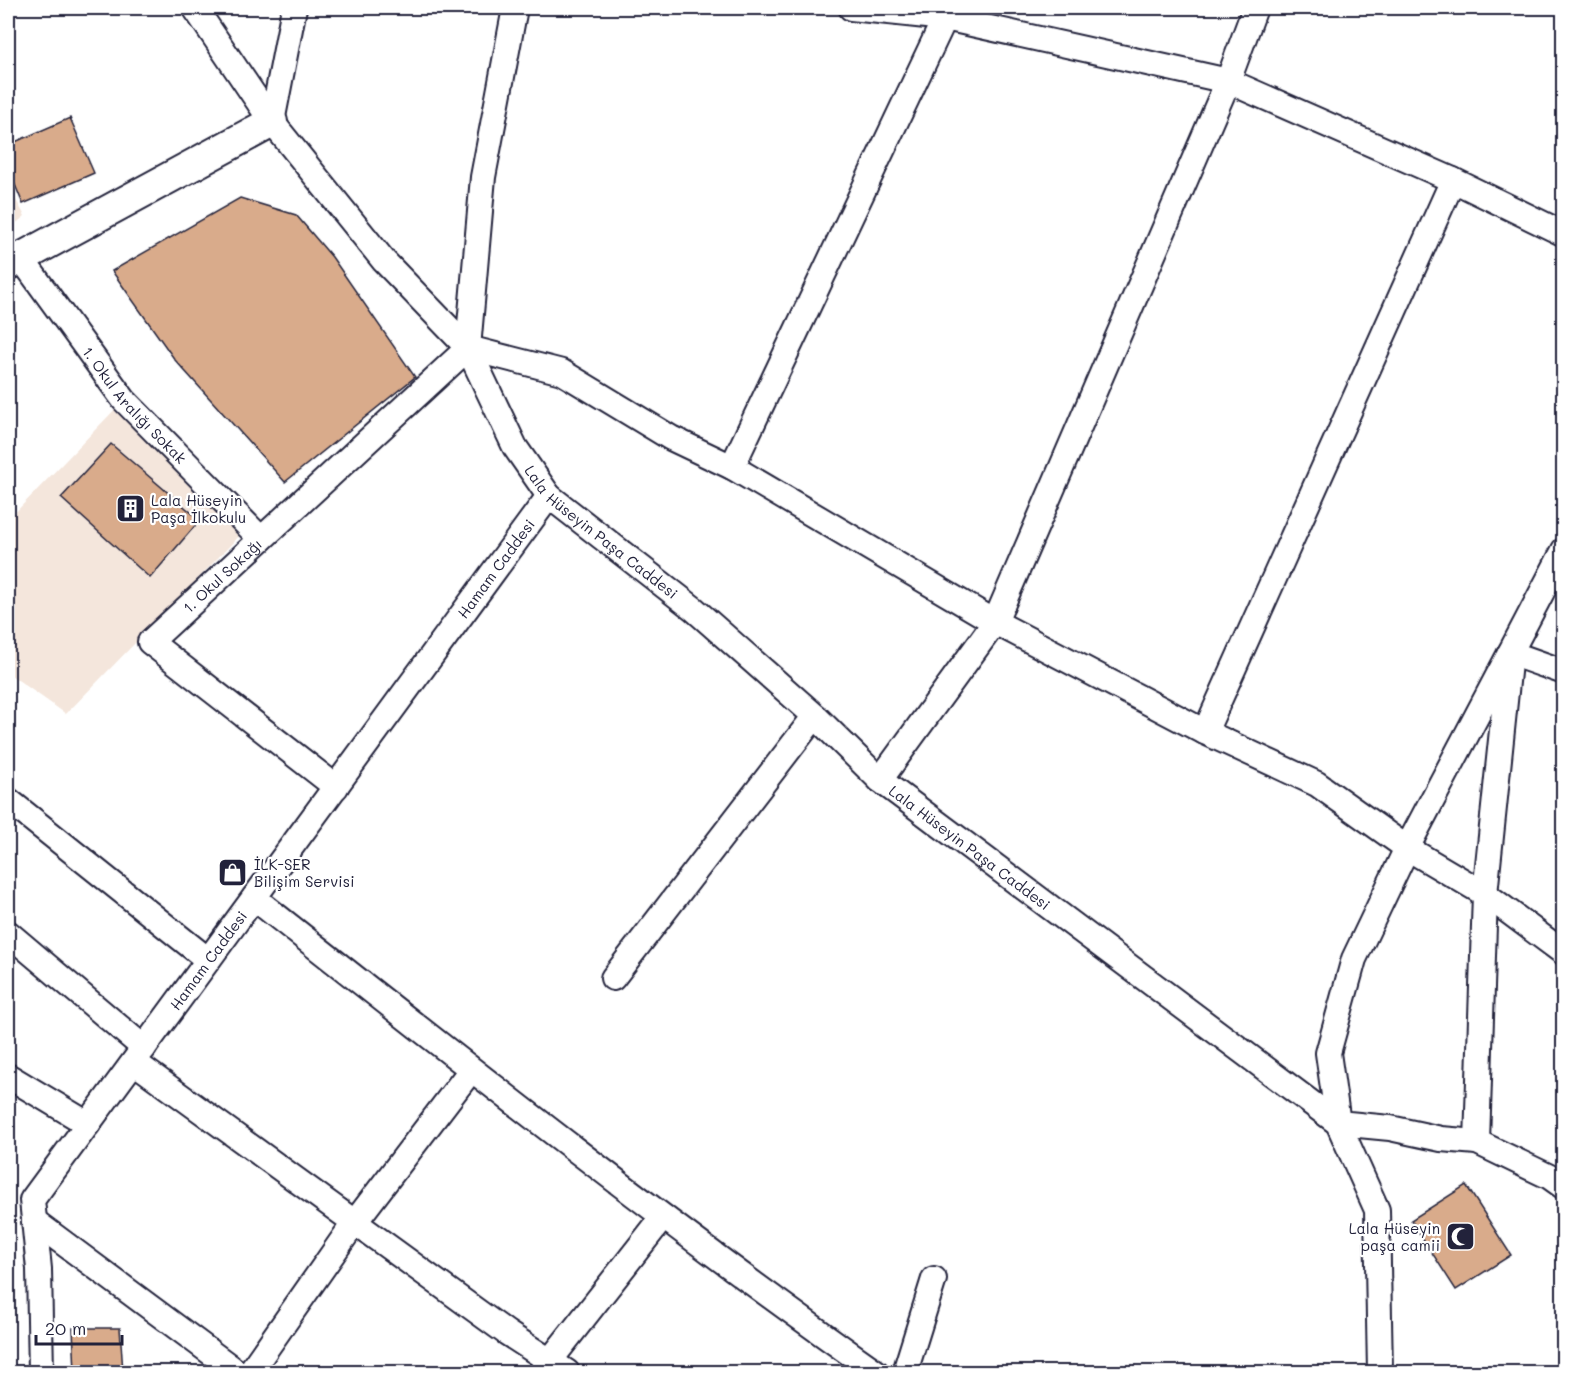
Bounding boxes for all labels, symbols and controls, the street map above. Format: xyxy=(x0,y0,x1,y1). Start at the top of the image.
street label: 1. Okul Aralığı Sokak xyxy=(78,342,191,468)
street label: Lala Hüseyin Paşa Caddesi xyxy=(521,461,682,603)
place label: Lala Hüseyin Paşa İlkokulu xyxy=(151,490,246,527)
building icon: Lala Hüseyin Paşa İlkokulu xyxy=(114,493,146,525)
street label: Hamam Caddesi xyxy=(453,515,539,622)
street label: 1. Okul Sokağı xyxy=(178,534,266,617)
street label: Lala Hüseyin Paşa Caddesi xyxy=(885,780,1054,914)
place label: İLK-SER Bilişim Servisi xyxy=(254,854,355,891)
shop icon: İLK-SER Bilişim Servisi xyxy=(217,857,249,889)
street label: Hamam Caddesi xyxy=(165,906,251,1014)
place label: Lala Hüseyin paşa camii xyxy=(1349,1218,1440,1255)
mosque icon: Lala Hüseyin paşa camii xyxy=(1445,1221,1477,1253)
scale bar xyxy=(36,1308,122,1346)
text: 20 m xyxy=(45,1316,86,1340)

